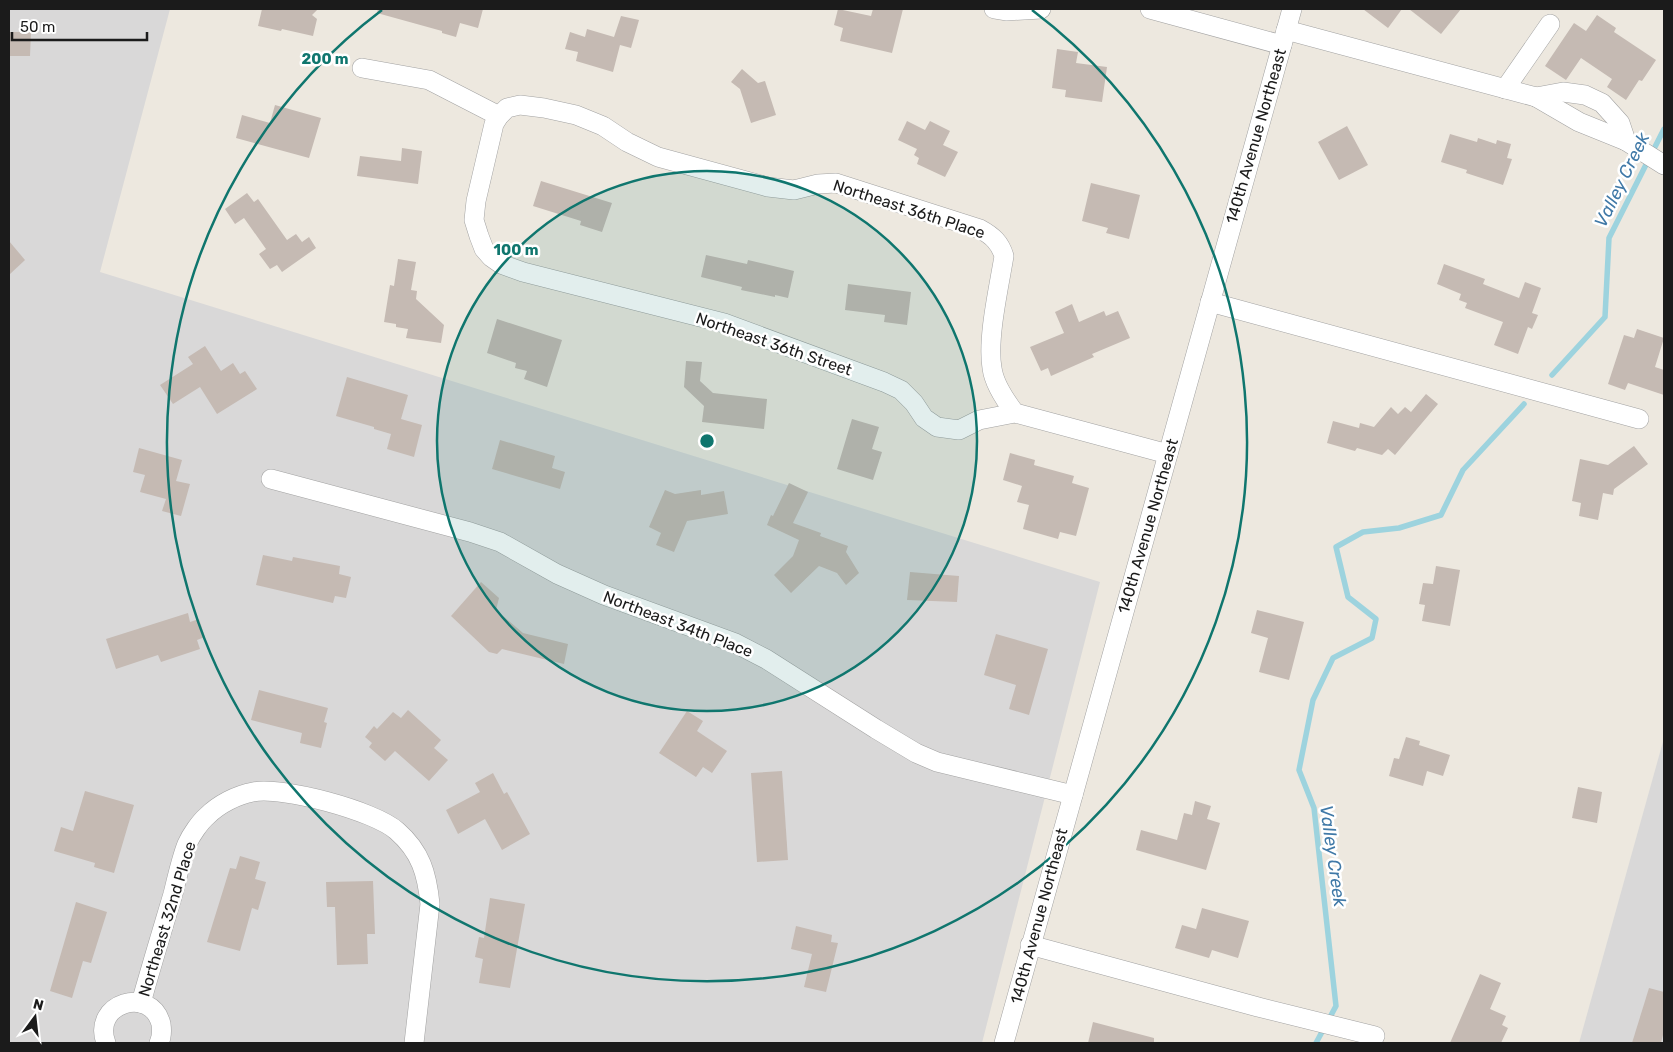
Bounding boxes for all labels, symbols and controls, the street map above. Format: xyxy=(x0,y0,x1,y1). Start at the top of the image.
scale bar xyxy=(12,10,148,42)
text: 50 m xyxy=(20,18,55,36)
street label: 140th Avenue Northeast xyxy=(1222,46,1290,226)
text: 200 m xyxy=(301,50,349,68)
water label: Valley Creek xyxy=(1590,128,1655,231)
street label: Northeast 36th Place xyxy=(831,175,987,243)
text: 100 m xyxy=(494,241,538,259)
street label: Northeast 36th Street xyxy=(693,308,855,380)
centre of rings xyxy=(698,432,716,450)
street label: 140th Avenue Northeast xyxy=(1114,436,1182,616)
street label: Northeast 34th Place xyxy=(600,587,756,661)
water label: Valley Creek xyxy=(1315,804,1351,909)
street label: 140th Avenue Northeast xyxy=(1006,826,1072,1006)
street label: Northeast 32nd Place xyxy=(134,839,200,999)
north arrow xyxy=(10,992,60,1042)
text: N xyxy=(31,995,45,1014)

